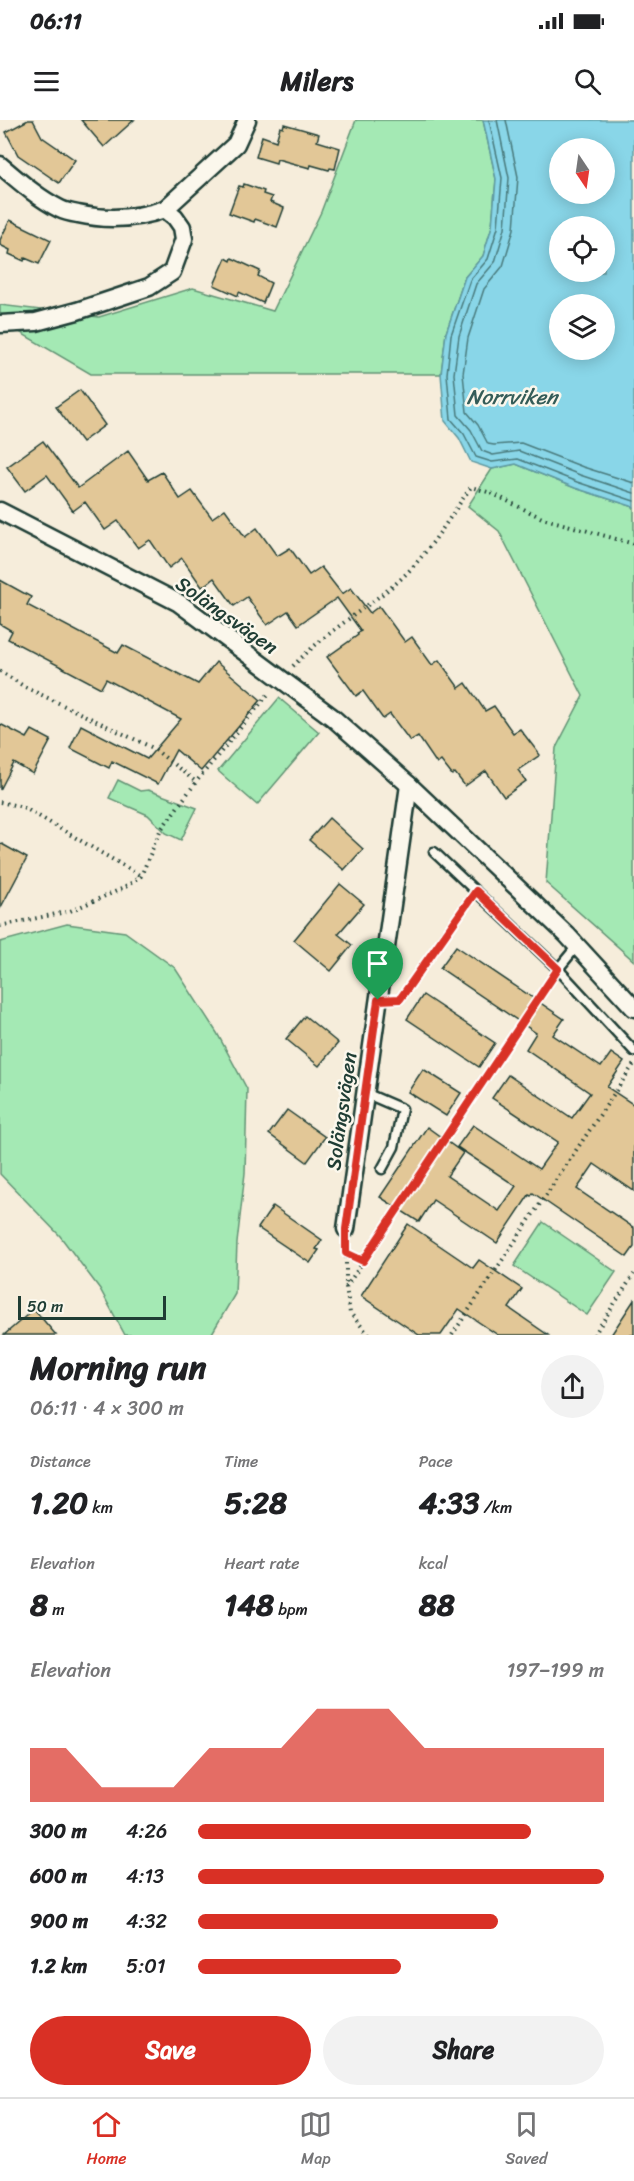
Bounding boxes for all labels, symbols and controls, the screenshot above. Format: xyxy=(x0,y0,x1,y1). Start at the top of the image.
text: 06:11 xyxy=(30,2,82,41)
text: Milers xyxy=(280,57,354,105)
icon: menu xyxy=(30,65,63,98)
icon: search xyxy=(571,65,604,98)
north arrow xyxy=(549,138,615,204)
map controls xyxy=(549,138,615,360)
button: locate xyxy=(549,216,615,282)
button: layers xyxy=(549,294,615,360)
water label: Norrviken xyxy=(467,378,560,416)
street label: Solängsvägen xyxy=(168,567,286,664)
pin xyxy=(352,938,403,1000)
icon: arrive xyxy=(361,947,394,980)
street label: Solängsvägen xyxy=(316,1049,367,1172)
text: 50 m xyxy=(27,1292,63,1321)
scale bar xyxy=(18,1293,166,1320)
text: Morning run xyxy=(30,1339,206,1397)
button: share xyxy=(541,1355,604,1418)
text: 06:11 · 4 × 300 m xyxy=(30,1391,184,1426)
text: Distance xyxy=(30,1447,91,1476)
text: Time xyxy=(224,1447,258,1476)
text: Pace xyxy=(419,1447,453,1476)
text: 1.20 xyxy=(30,1476,88,1530)
text: 5:28 xyxy=(224,1476,287,1530)
text: 4:33 xyxy=(419,1476,479,1530)
text: km xyxy=(88,1493,113,1522)
text: /km xyxy=(479,1493,512,1522)
text: Elevation xyxy=(30,1549,95,1578)
text: Heart rate xyxy=(224,1549,299,1578)
text: kcal xyxy=(419,1549,448,1578)
text: 8 xyxy=(30,1578,48,1632)
text: 148 xyxy=(224,1578,274,1632)
text: 88 xyxy=(419,1578,455,1632)
text: m xyxy=(48,1595,65,1624)
text: bpm xyxy=(274,1595,308,1624)
text: Elevation xyxy=(30,1653,111,1688)
text: 197–199 m xyxy=(507,1653,604,1688)
text: 300 m xyxy=(30,1814,87,1849)
text: 4:26 xyxy=(126,1814,167,1849)
text: 600 m xyxy=(30,1859,87,1894)
text: 4:13 xyxy=(126,1859,164,1894)
text: 900 m xyxy=(30,1904,88,1939)
text: 4:32 xyxy=(126,1904,167,1939)
text: 1.2 km xyxy=(30,1949,87,1984)
text: 5:01 xyxy=(126,1949,165,1984)
button: Save xyxy=(30,2016,311,2085)
button: Share xyxy=(323,2016,604,2085)
tab: Home xyxy=(86,2108,126,2173)
tab: Map xyxy=(299,2108,332,2173)
tab: Saved xyxy=(505,2108,548,2173)

